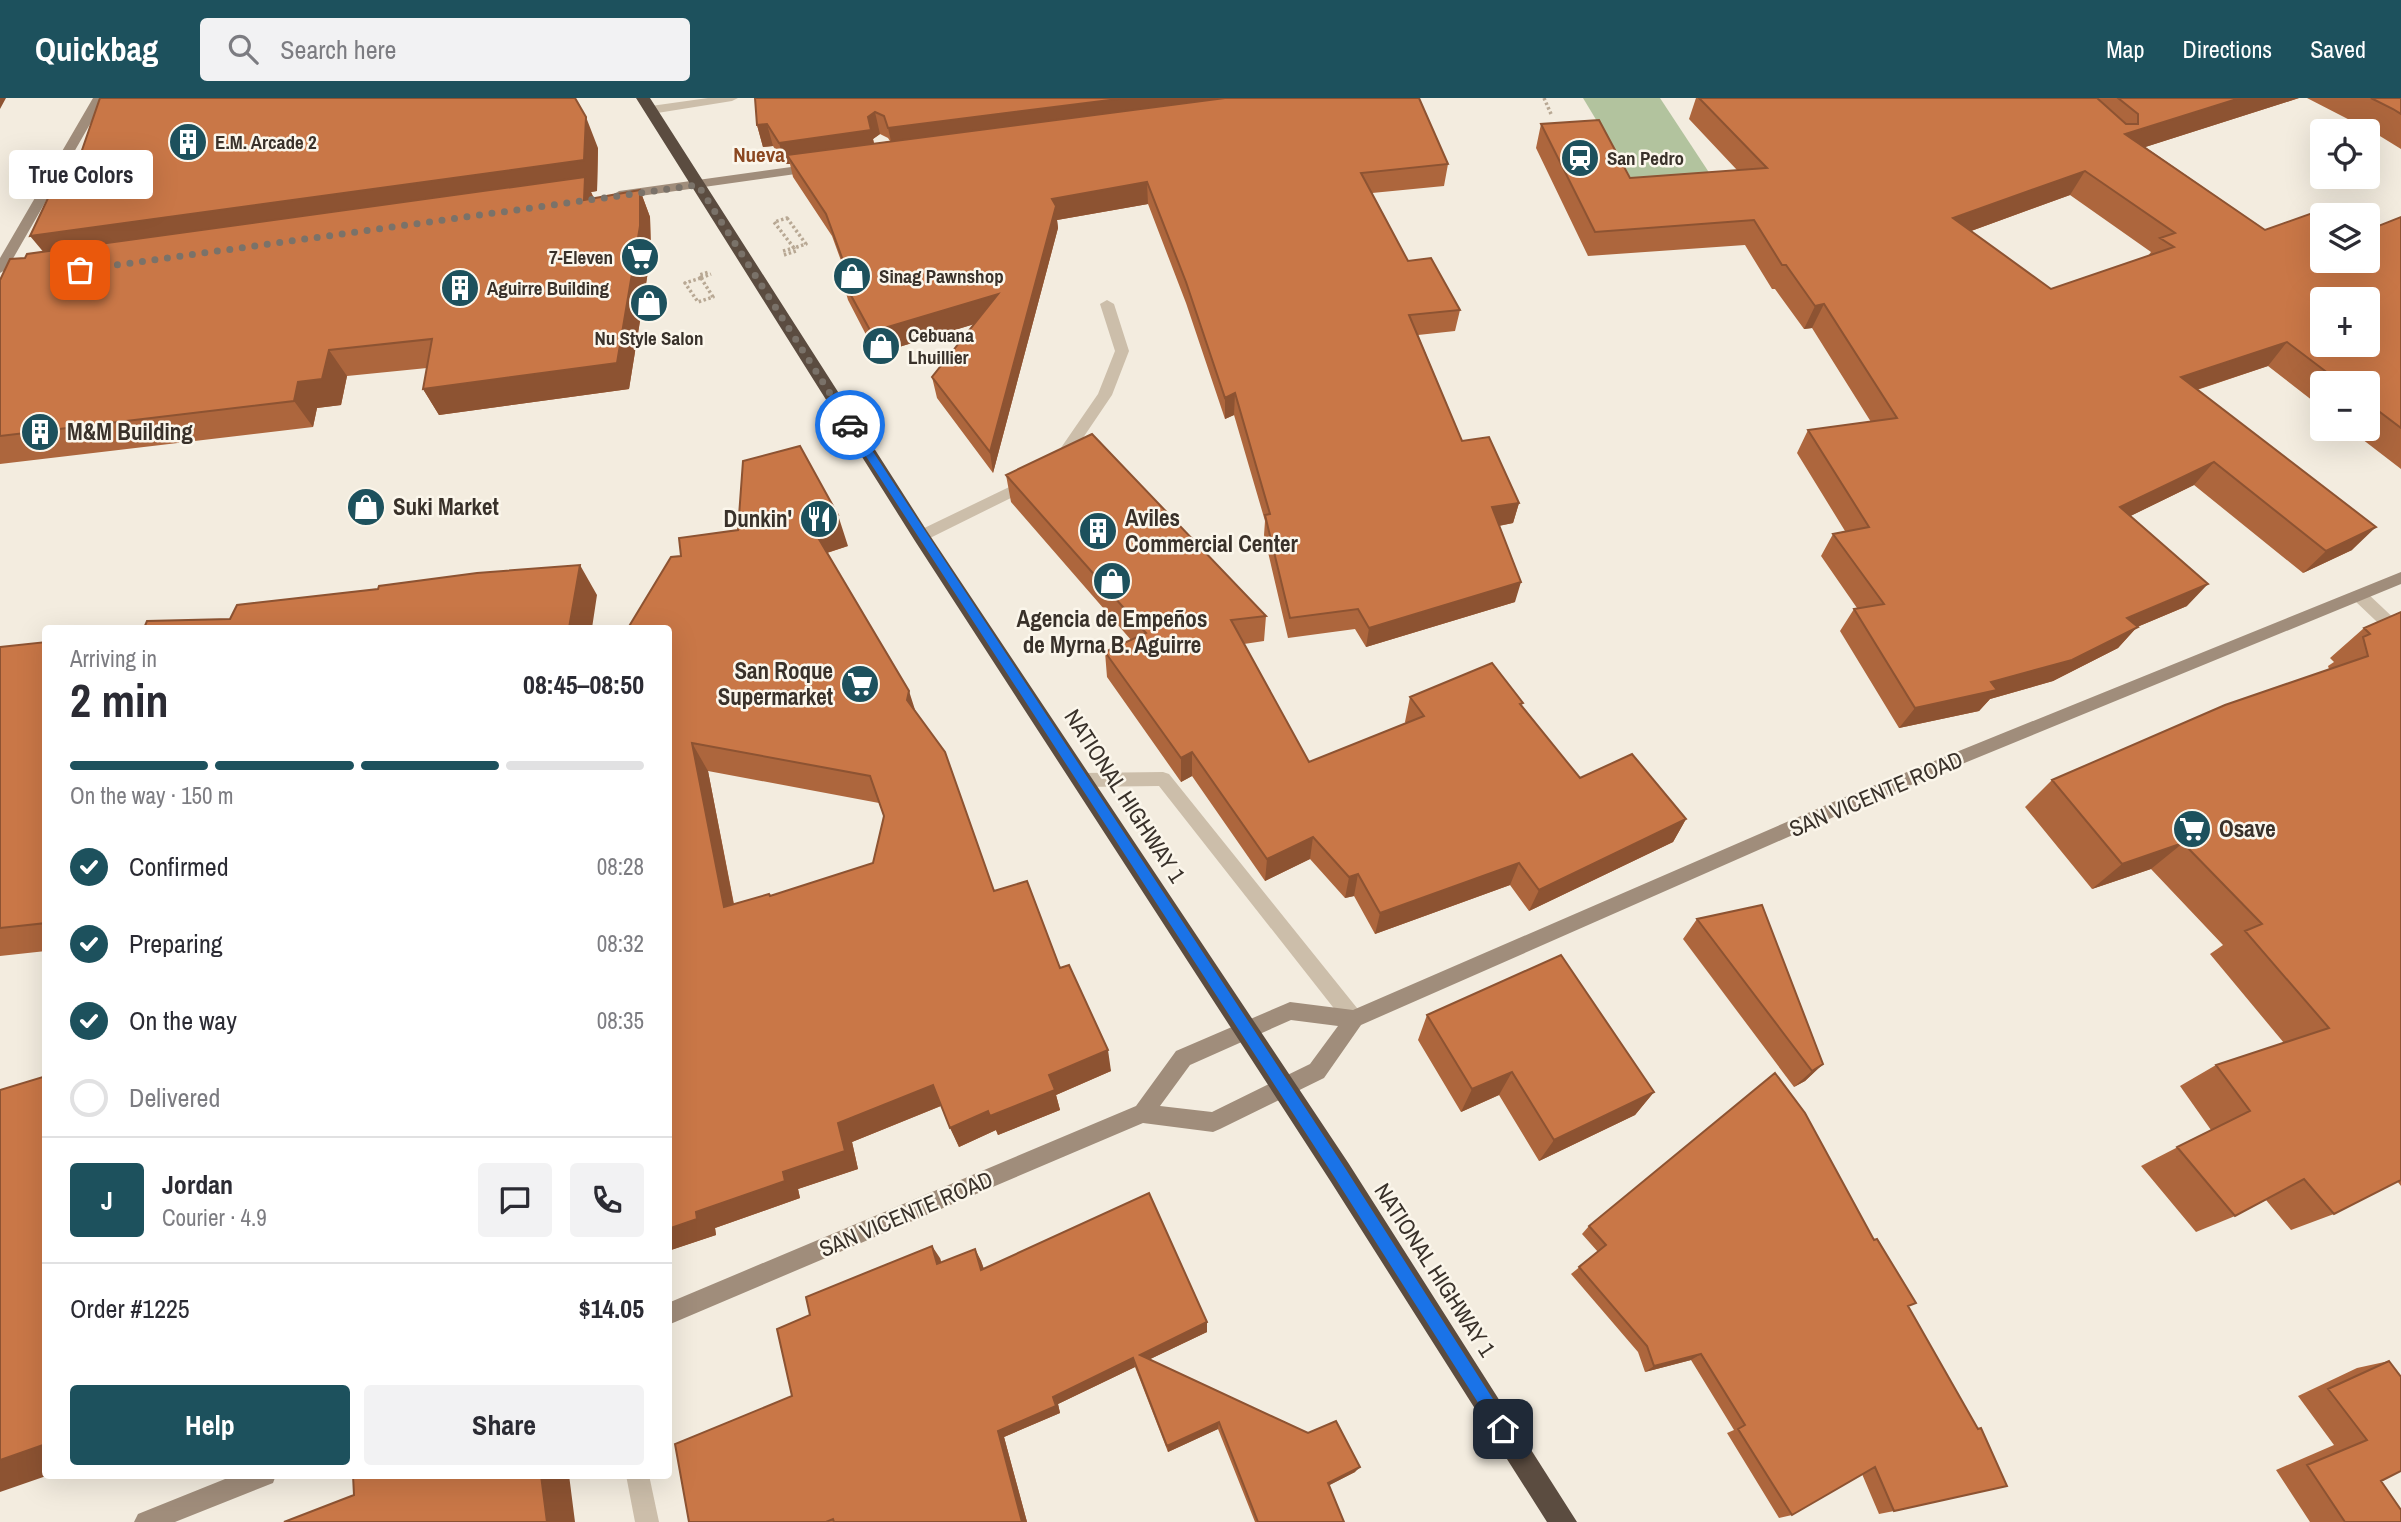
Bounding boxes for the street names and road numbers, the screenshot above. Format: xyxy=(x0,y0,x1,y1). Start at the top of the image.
street label: NATIONAL HIGHWAY 1 xyxy=(1058,703,1193,889)
street label: SAN VICENTE ROAD xyxy=(1784,743,1967,844)
street label: SAN VICENTE ROAD xyxy=(814,1163,997,1264)
street label: NATIONAL HIGHWAY 1 xyxy=(1368,1177,1503,1363)

